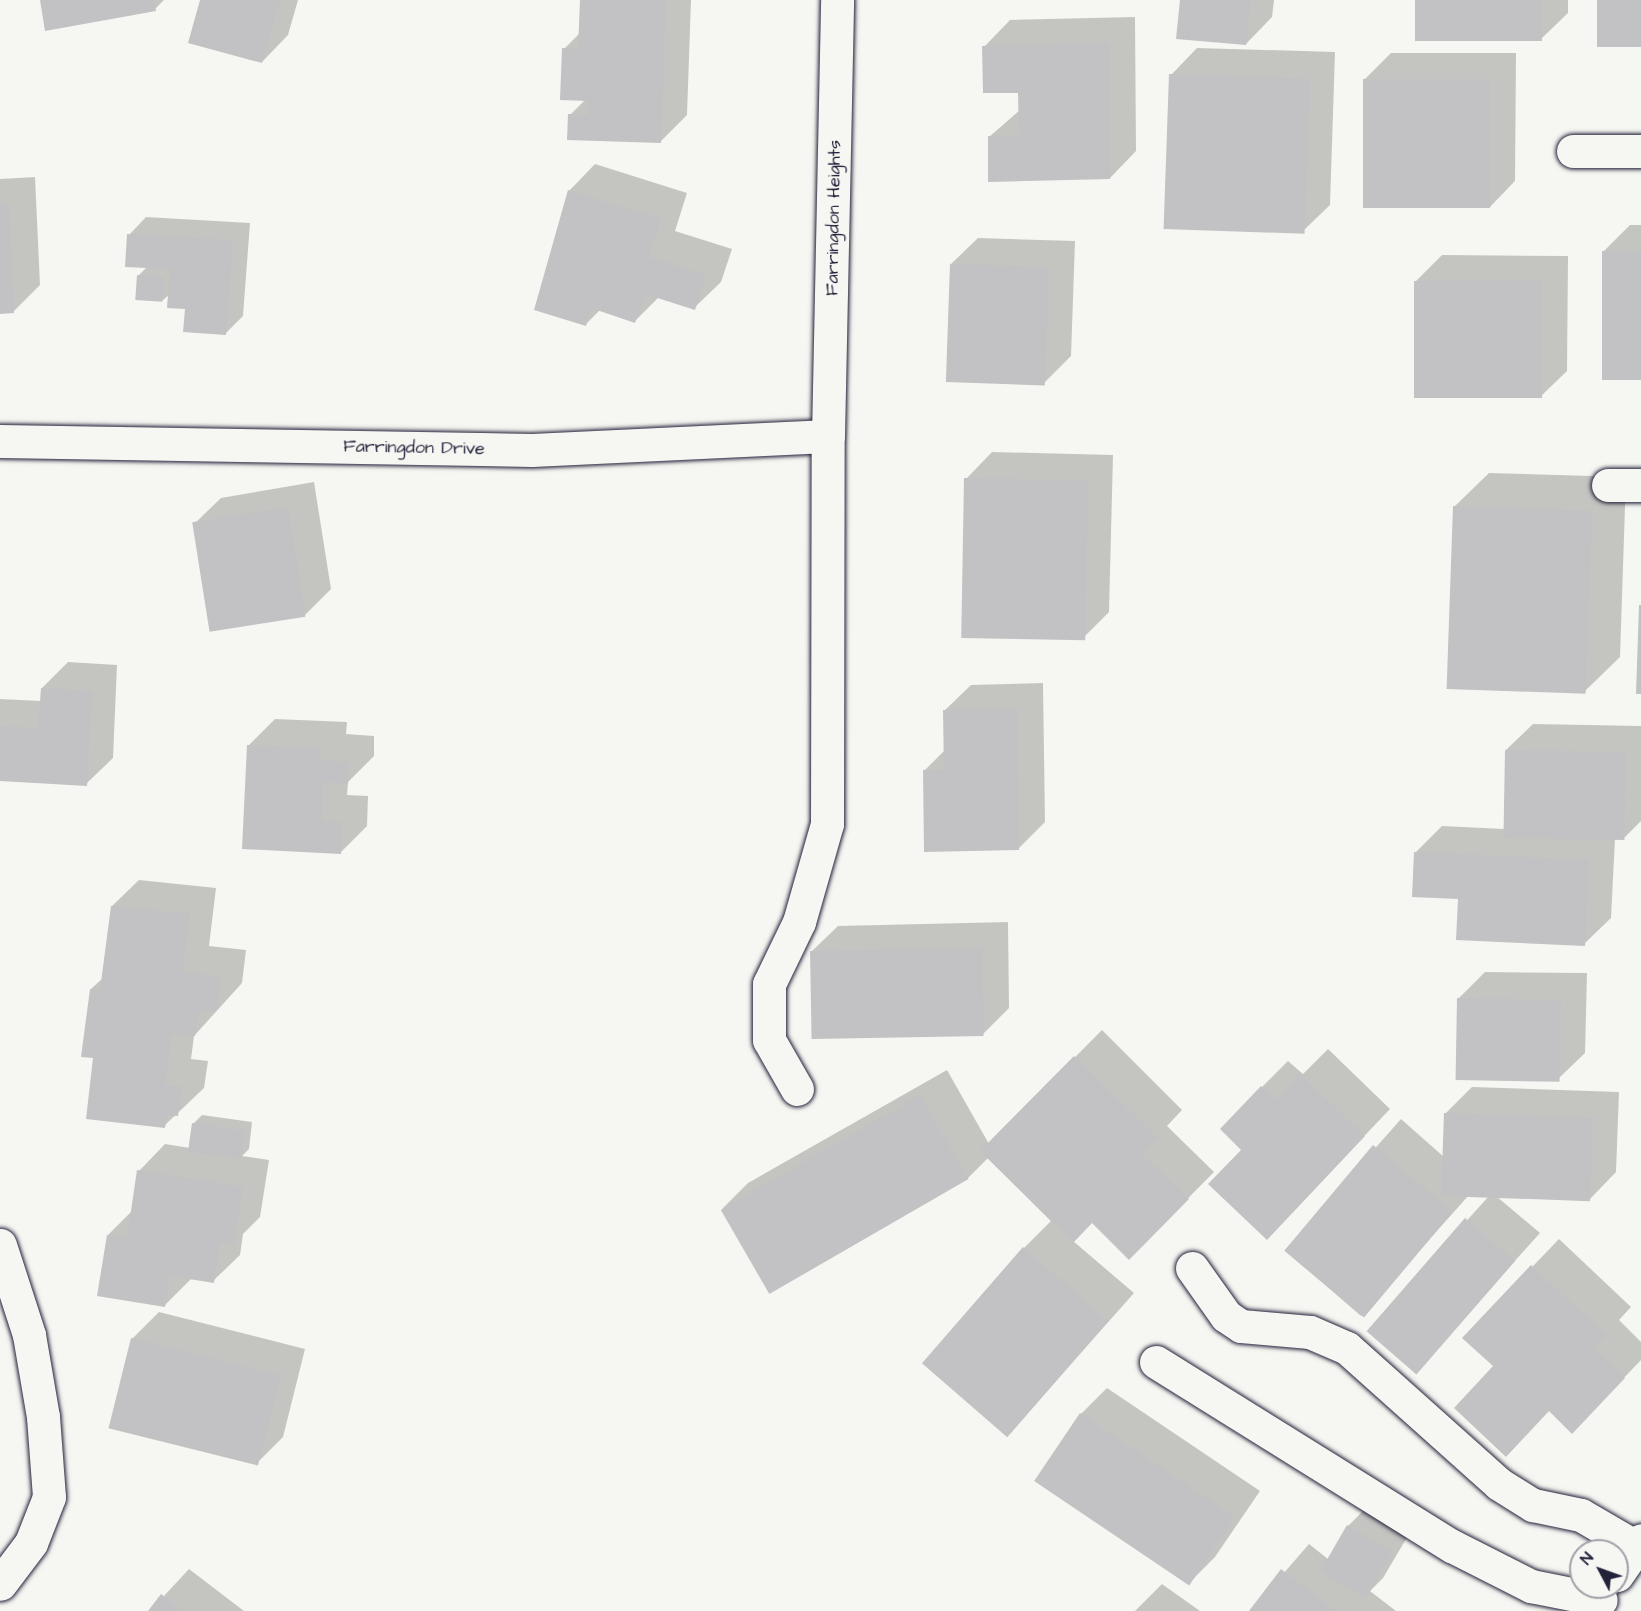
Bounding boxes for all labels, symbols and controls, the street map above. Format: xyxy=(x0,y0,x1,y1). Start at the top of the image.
street label: Farringdon Heights xyxy=(822,140,846,296)
street label: Farringdon Drive xyxy=(343,436,485,460)
north arrow xyxy=(1569,1539,1629,1599)
text: N xyxy=(1575,1548,1599,1570)

